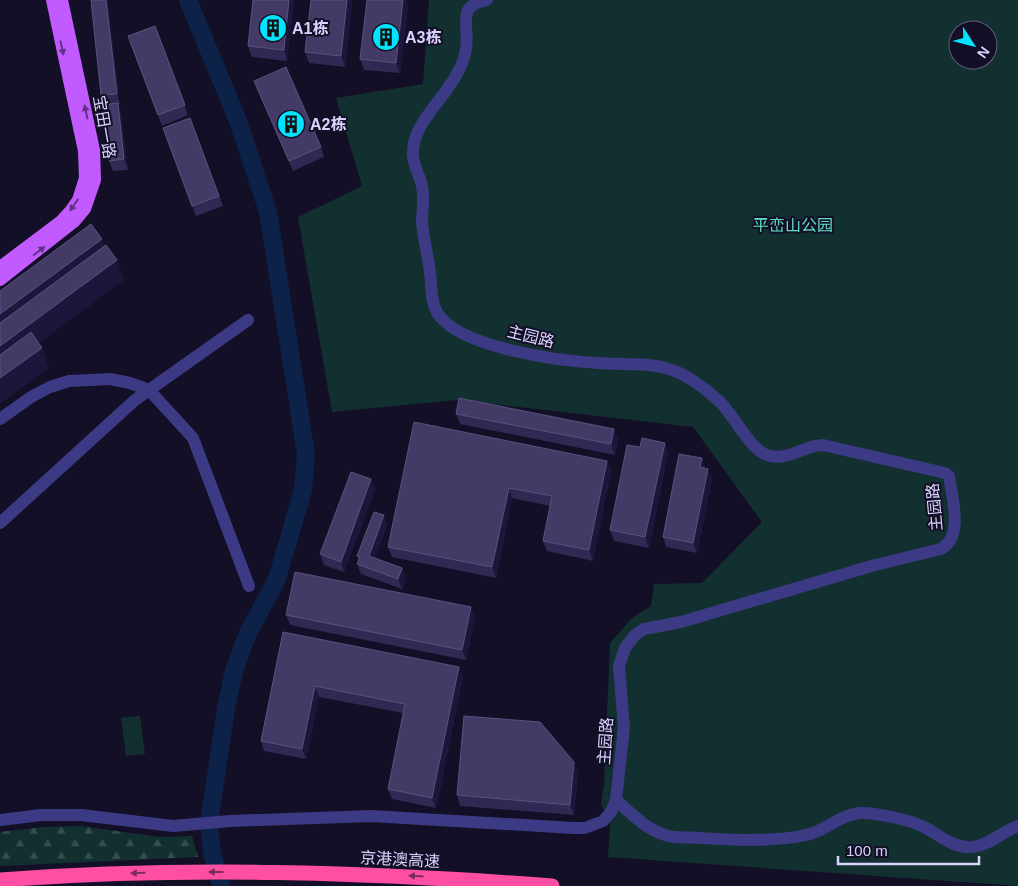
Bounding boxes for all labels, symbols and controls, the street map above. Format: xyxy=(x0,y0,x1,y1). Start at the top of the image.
building icon: A1栋 xyxy=(258,13,288,43)
place label: A1栋 xyxy=(292,19,328,37)
north arrow xyxy=(948,20,998,70)
building icon: A3栋 xyxy=(371,22,401,52)
place label: A3栋 xyxy=(405,28,441,46)
one-way arrow xyxy=(58,40,66,55)
text: N xyxy=(974,44,993,61)
street label: 宝田一路 xyxy=(91,94,118,160)
one-way arrow xyxy=(82,104,90,120)
building icon: A2栋 xyxy=(276,109,306,139)
place label: A2栋 xyxy=(310,115,346,133)
one-way arrow xyxy=(69,198,79,212)
park label: 平峦山公园 xyxy=(753,217,833,234)
one-way arrow xyxy=(32,246,46,256)
street label: 主园路 xyxy=(506,322,556,351)
street label: 主园路 xyxy=(924,482,945,532)
street label: 主园路 xyxy=(595,716,616,766)
scale bar xyxy=(838,834,979,866)
text: 100 m xyxy=(846,842,888,859)
street label: 京港澳高速 xyxy=(360,849,440,870)
one-way arrow xyxy=(208,868,224,876)
one-way arrow xyxy=(130,869,146,877)
one-way arrow xyxy=(408,872,424,880)

